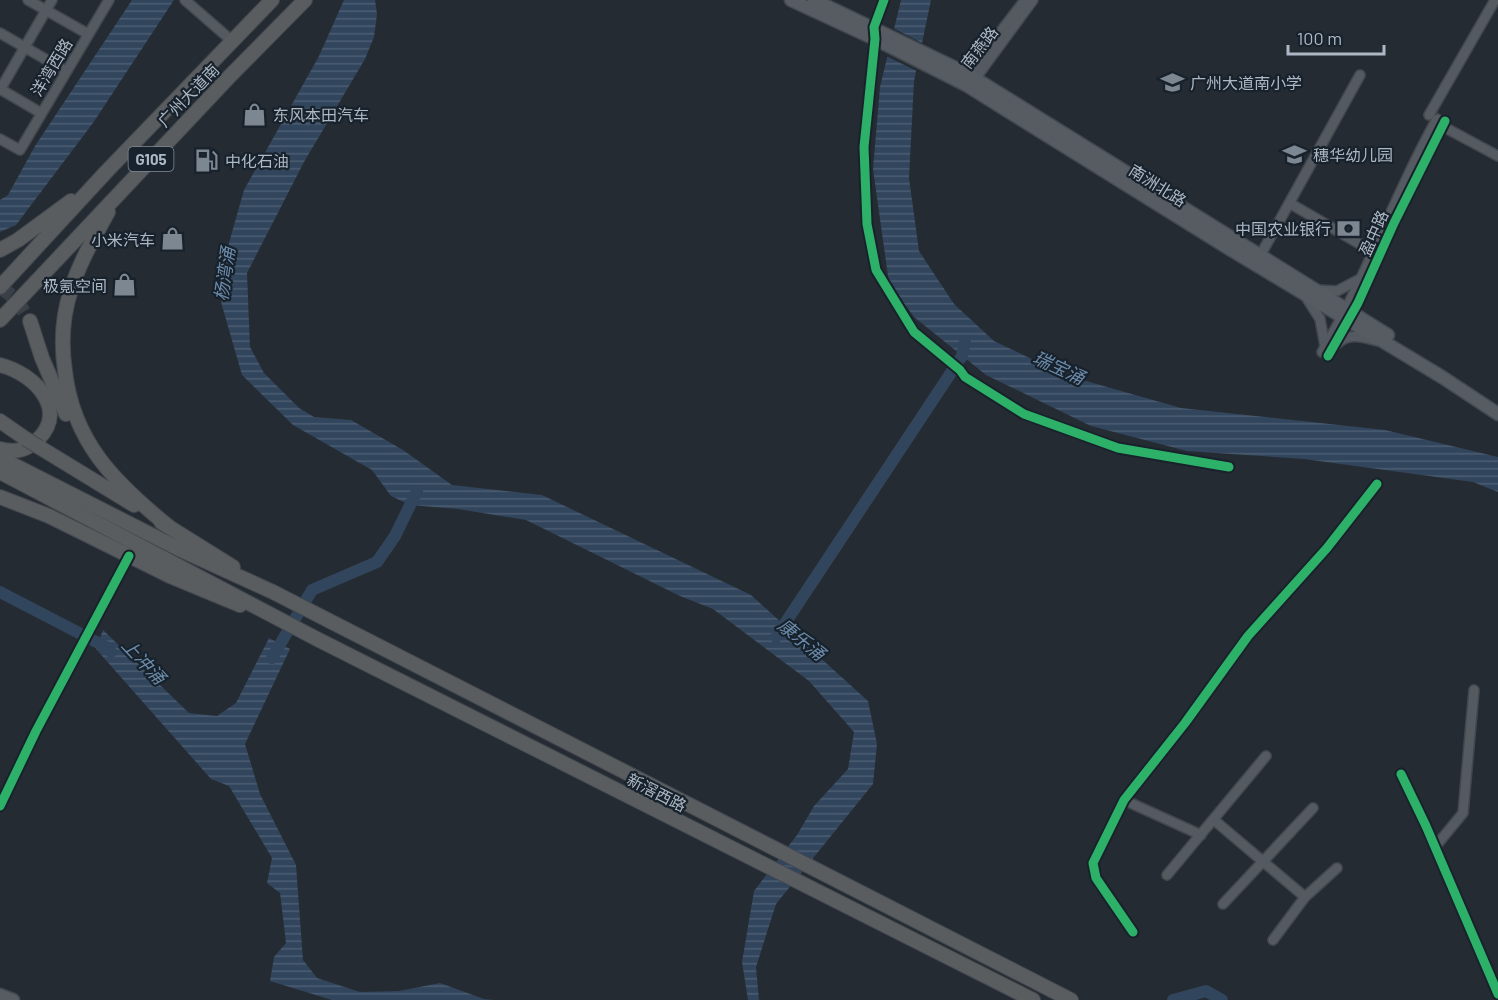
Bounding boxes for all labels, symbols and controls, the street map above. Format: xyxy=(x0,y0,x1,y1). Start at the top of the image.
scale bar xyxy=(1288,18,1384,56)
street label: 南燕路 xyxy=(957,22,1001,72)
text: 100 m xyxy=(1297,27,1342,49)
street label: 洋湾西路 xyxy=(26,35,76,99)
street label: 广州大道南 xyxy=(153,60,223,130)
school or university icon: 广州大道南小学 xyxy=(1159,69,1185,95)
place label: 广州大道南小学 xyxy=(1190,73,1302,92)
shop icon: 东风本田汽车 xyxy=(242,101,268,127)
place label: 东风本田汽车 xyxy=(273,105,369,124)
school or university icon: 穗华幼儿园 xyxy=(1282,141,1308,167)
place label: 穗华幼儿园 xyxy=(1313,145,1393,164)
road number: G105 xyxy=(128,147,174,171)
fuel station icon: 中化石油 xyxy=(194,147,220,173)
place label: 中化石油 xyxy=(225,151,289,170)
street label: 南洲北路 xyxy=(1126,160,1190,210)
street label: 盈中路 xyxy=(1355,207,1391,259)
bank icon: 中国农业银行 xyxy=(1336,215,1362,241)
place label: 中国农业银行 xyxy=(1235,219,1331,238)
shop icon: 小米汽车 xyxy=(160,226,186,252)
place label: 小米汽车 xyxy=(91,230,155,249)
water label: 杨湾涌 xyxy=(209,244,239,302)
shop icon: 极氪空间 xyxy=(112,272,138,298)
place label: 极氪空间 xyxy=(43,276,107,295)
water label: 瑞宝涌 xyxy=(1030,346,1090,389)
water label: 康乐涌 xyxy=(774,613,831,666)
water label: 上冲涌 xyxy=(118,634,172,690)
street label: 新滘西路 xyxy=(624,769,690,815)

